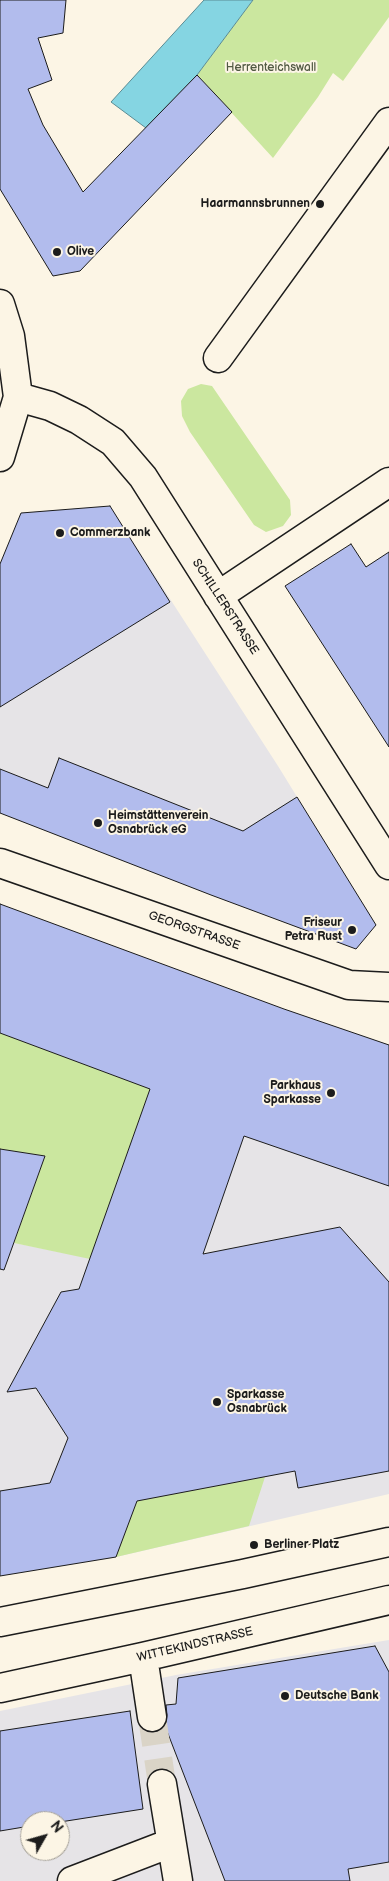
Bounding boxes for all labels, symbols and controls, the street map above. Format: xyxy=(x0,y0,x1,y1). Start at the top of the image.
park label: Herrenteichswall xyxy=(226,61,316,75)
place label: Haarmannsbrunnen xyxy=(201,197,310,211)
marker: Haarmannsbrunnen xyxy=(314,198,326,210)
place label: Olive xyxy=(67,245,94,259)
marker: Olive xyxy=(51,246,63,258)
place label: Commerzbank xyxy=(70,526,150,540)
marker: Commerzbank xyxy=(54,527,66,539)
street label: SCHILLERSTRASSE xyxy=(189,557,261,657)
place label: Heimstättenverein Osnabrück eG xyxy=(108,809,208,837)
marker: Heimstättenverein Osnabrück eG xyxy=(92,817,104,829)
street label: GEORGSTRASSE xyxy=(146,909,242,953)
place label: Friseur Petra Rust xyxy=(285,916,342,944)
marker: Friseur Petra Rust xyxy=(346,924,358,936)
place label: Parkhaus Sparkasse xyxy=(264,1079,321,1107)
marker: Parkhaus Sparkasse xyxy=(325,1087,337,1099)
place label: Sparkasse Osnabrück xyxy=(227,1388,287,1416)
marker: Sparkasse Osnabrück xyxy=(211,1396,223,1408)
place label: Berliner Platz xyxy=(264,1538,339,1552)
marker: Berliner Platz xyxy=(248,1539,260,1551)
street label: WITTEKINDSTRASSE xyxy=(136,1625,254,1665)
place label: Deutsche Bank xyxy=(295,1689,378,1703)
marker: Deutsche Bank xyxy=(279,1690,291,1702)
north arrow xyxy=(20,1811,70,1861)
text: N xyxy=(46,1818,66,1836)

